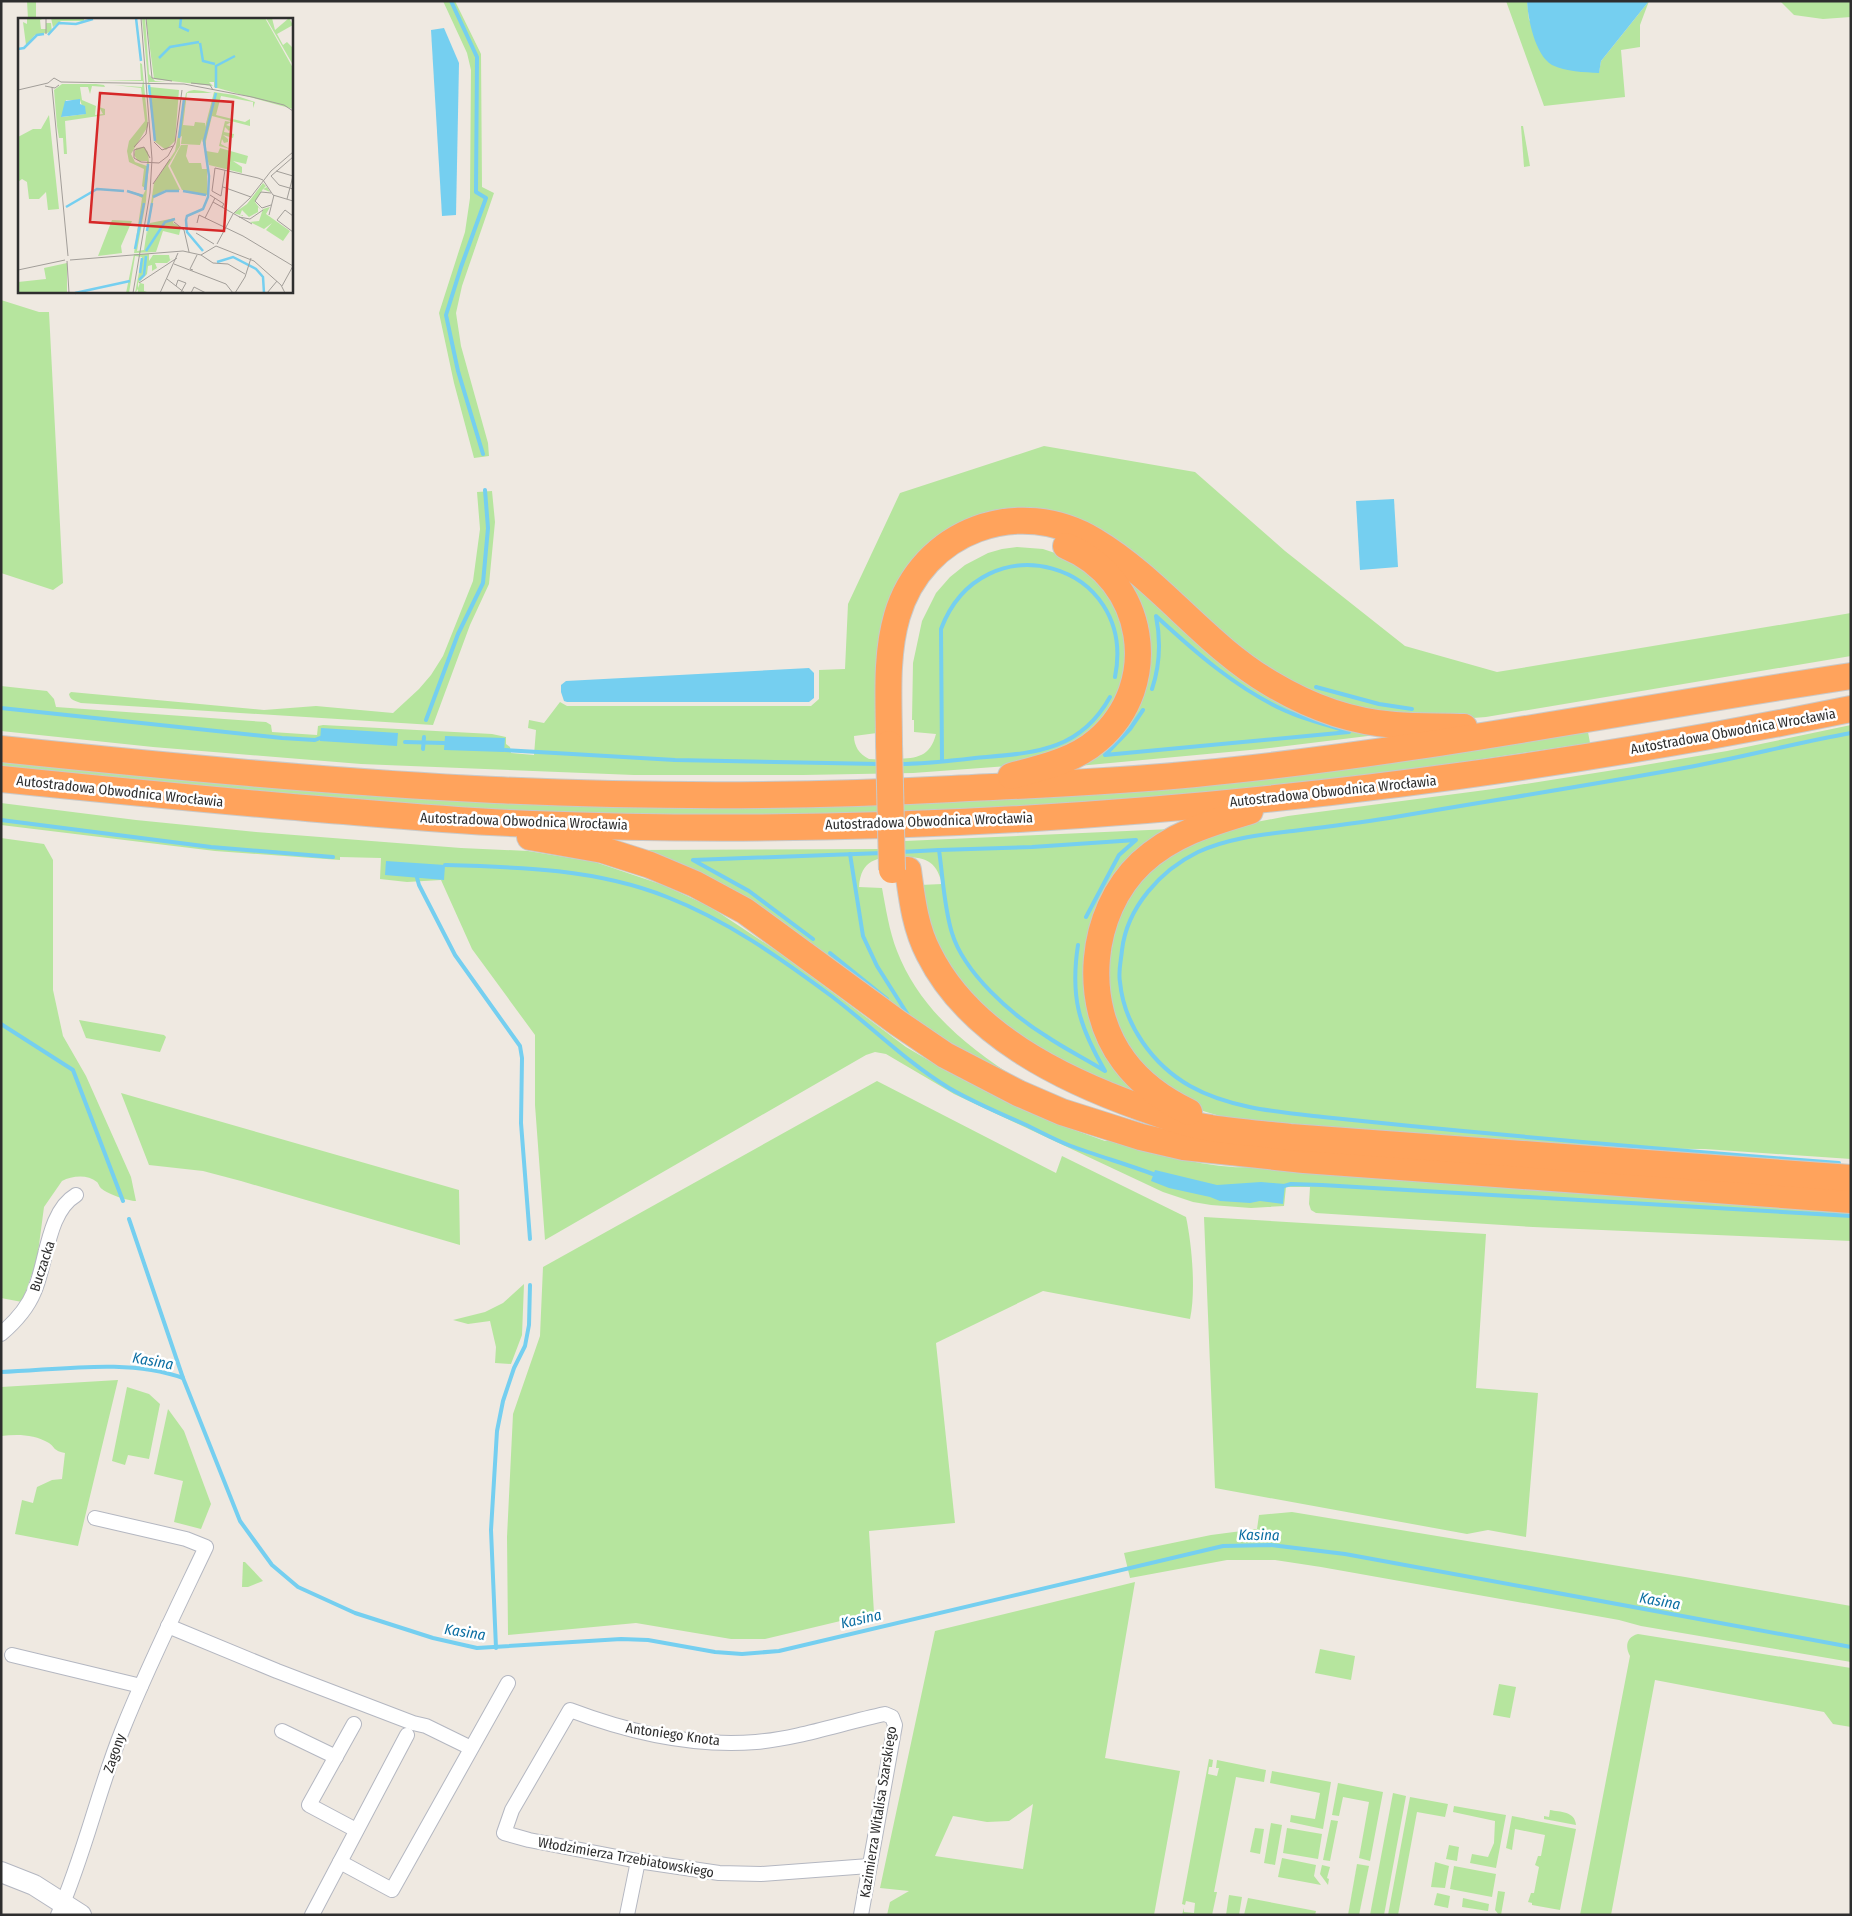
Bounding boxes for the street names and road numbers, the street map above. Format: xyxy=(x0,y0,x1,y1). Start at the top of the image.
street label: Autostradowa Obwodnica Wrocławia xyxy=(1629,705,1837,758)
street label: Autostradowa Obwodnica Wrocławia xyxy=(16,772,224,811)
street label: Autostradowa Obwodnica Wrocławia xyxy=(1229,772,1437,811)
street label: Autostradowa Obwodnica Wrocławia xyxy=(420,809,628,834)
street label: Autostradowa Obwodnica Wrocławia xyxy=(825,809,1033,834)
street label: Buczacka xyxy=(26,1239,59,1294)
street label: Antoniego Knota xyxy=(625,1719,721,1750)
street label: Kazimierza Witalisa Szarskiego xyxy=(857,1725,900,1899)
street label: Zagony xyxy=(100,1731,129,1775)
street label: Włodzimierza Trzebiatowskiego xyxy=(537,1834,715,1881)

